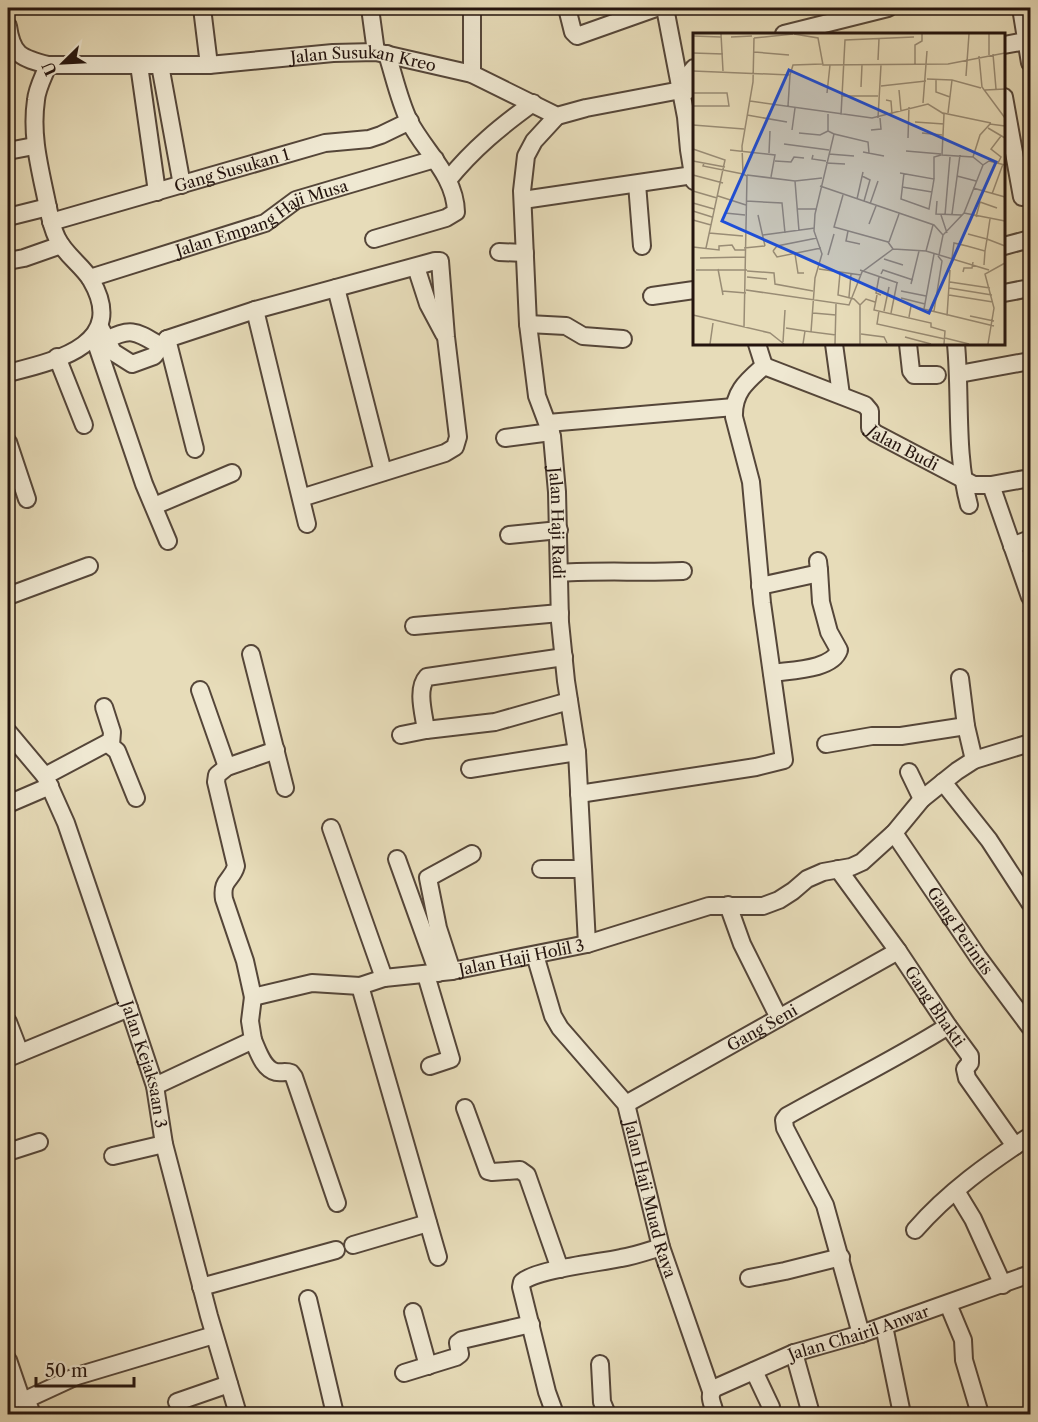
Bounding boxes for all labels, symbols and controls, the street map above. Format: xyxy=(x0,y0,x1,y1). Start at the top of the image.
north arrow xyxy=(33,33,93,93)
inset map xyxy=(693,33,1005,345)
street label: Jalan Susukan Kreo xyxy=(286,42,438,75)
text: U xyxy=(38,59,61,79)
street label: Gang Susukan 1 xyxy=(172,144,292,196)
street label: Jalan Empang Haji Musa xyxy=(170,175,351,261)
street label: Jalan Budi xyxy=(861,419,942,475)
street label: Jalan Haji Radi xyxy=(545,463,569,579)
street label: Gang Perintis xyxy=(923,883,998,979)
street label: Jalan Haji Holil 3 xyxy=(454,935,586,980)
street label: Gang Bhakti xyxy=(901,962,970,1051)
street label: Jalan Kejaksaan 3 xyxy=(116,995,171,1129)
street label: Gang Seni xyxy=(723,1000,801,1055)
street label: Jalan Haji Muad Raya xyxy=(620,1115,681,1281)
street label: Jalan Chairil Anwar xyxy=(782,1301,932,1366)
scale bar xyxy=(36,1350,134,1388)
text: 50 m xyxy=(45,1360,88,1382)

